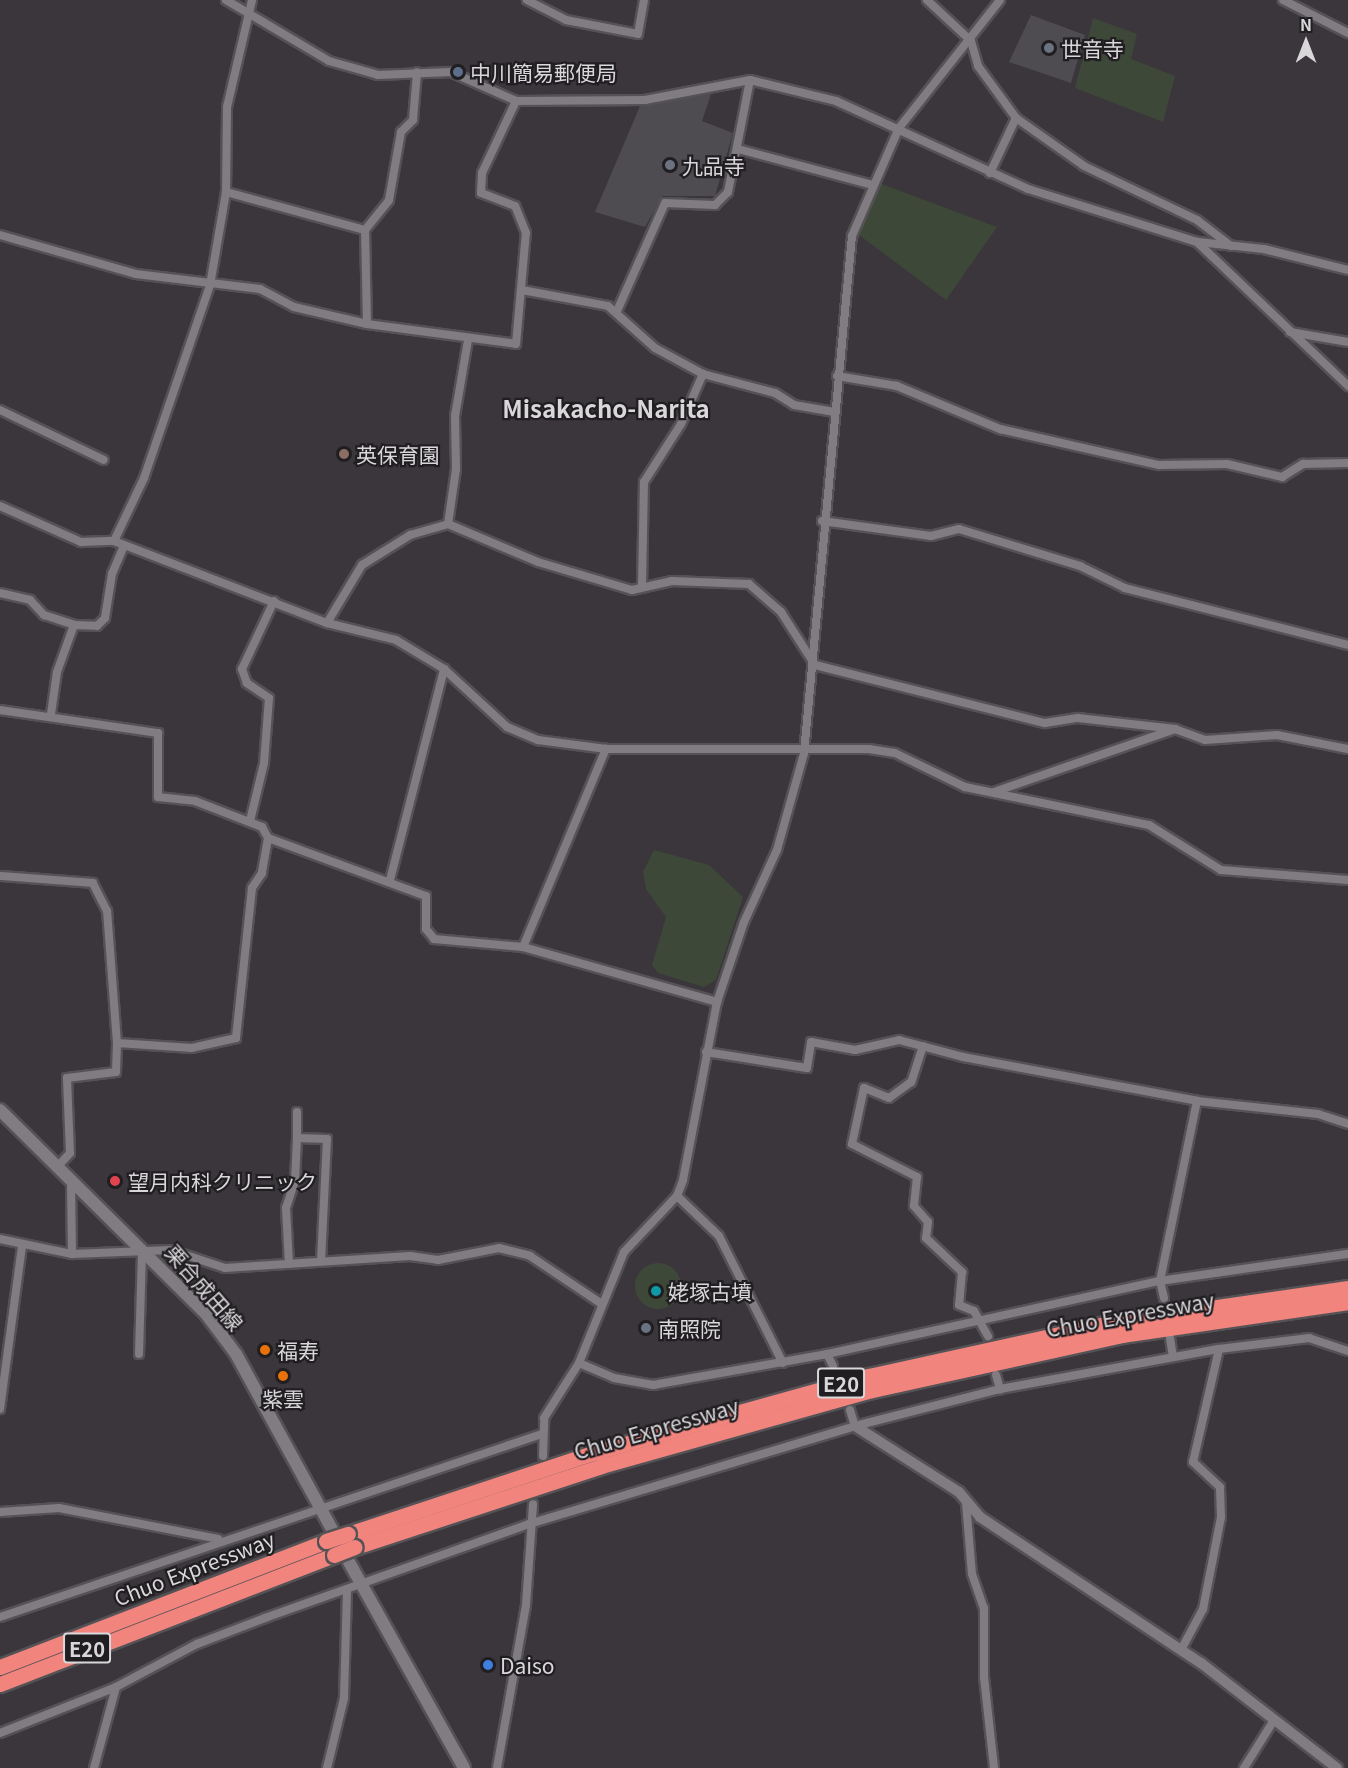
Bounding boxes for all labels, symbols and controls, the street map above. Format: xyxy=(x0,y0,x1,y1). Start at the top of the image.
north arrow xyxy=(1276,12,1336,72)
text: N xyxy=(1300,12,1312,36)
place label: 世音寺 xyxy=(1061,35,1124,61)
marker: 世音寺 xyxy=(1042,41,1056,55)
place label: 中川簡易郵便局 xyxy=(470,59,617,85)
marker: 中川簡易郵便局 xyxy=(451,65,465,79)
place label: 九品寺 xyxy=(682,152,745,178)
marker: 九品寺 xyxy=(663,158,677,172)
district label: Misakacho-Narita xyxy=(502,394,710,422)
place label: 英保育園 xyxy=(356,441,440,467)
marker: 英保育園 xyxy=(337,447,351,461)
place label: 望月内科クリニック xyxy=(128,1168,317,1194)
marker: 望月内科クリニック xyxy=(106,1172,124,1190)
street label: 栗合成田線 xyxy=(161,1239,249,1335)
place label: 姥塚古墳 xyxy=(668,1278,752,1304)
marker: 姥塚古墳 xyxy=(649,1284,663,1298)
street label: Chuo Expressway xyxy=(1044,1287,1216,1341)
place label: 南照院 xyxy=(658,1315,721,1341)
marker: 南照院 xyxy=(639,1321,653,1335)
place label: 福寿 xyxy=(277,1337,319,1363)
marker: 福寿 xyxy=(258,1343,272,1357)
road number: E20 xyxy=(817,1366,865,1400)
marker: 紫雲 xyxy=(276,1369,290,1383)
place label: 紫雲 xyxy=(262,1385,304,1411)
street label: Chuo Expressway xyxy=(571,1392,741,1464)
street label: Chuo Expressway xyxy=(110,1526,278,1610)
road number: E20 xyxy=(63,1631,111,1665)
place label: Daiso xyxy=(500,1652,555,1678)
marker: Daiso xyxy=(481,1658,495,1672)

